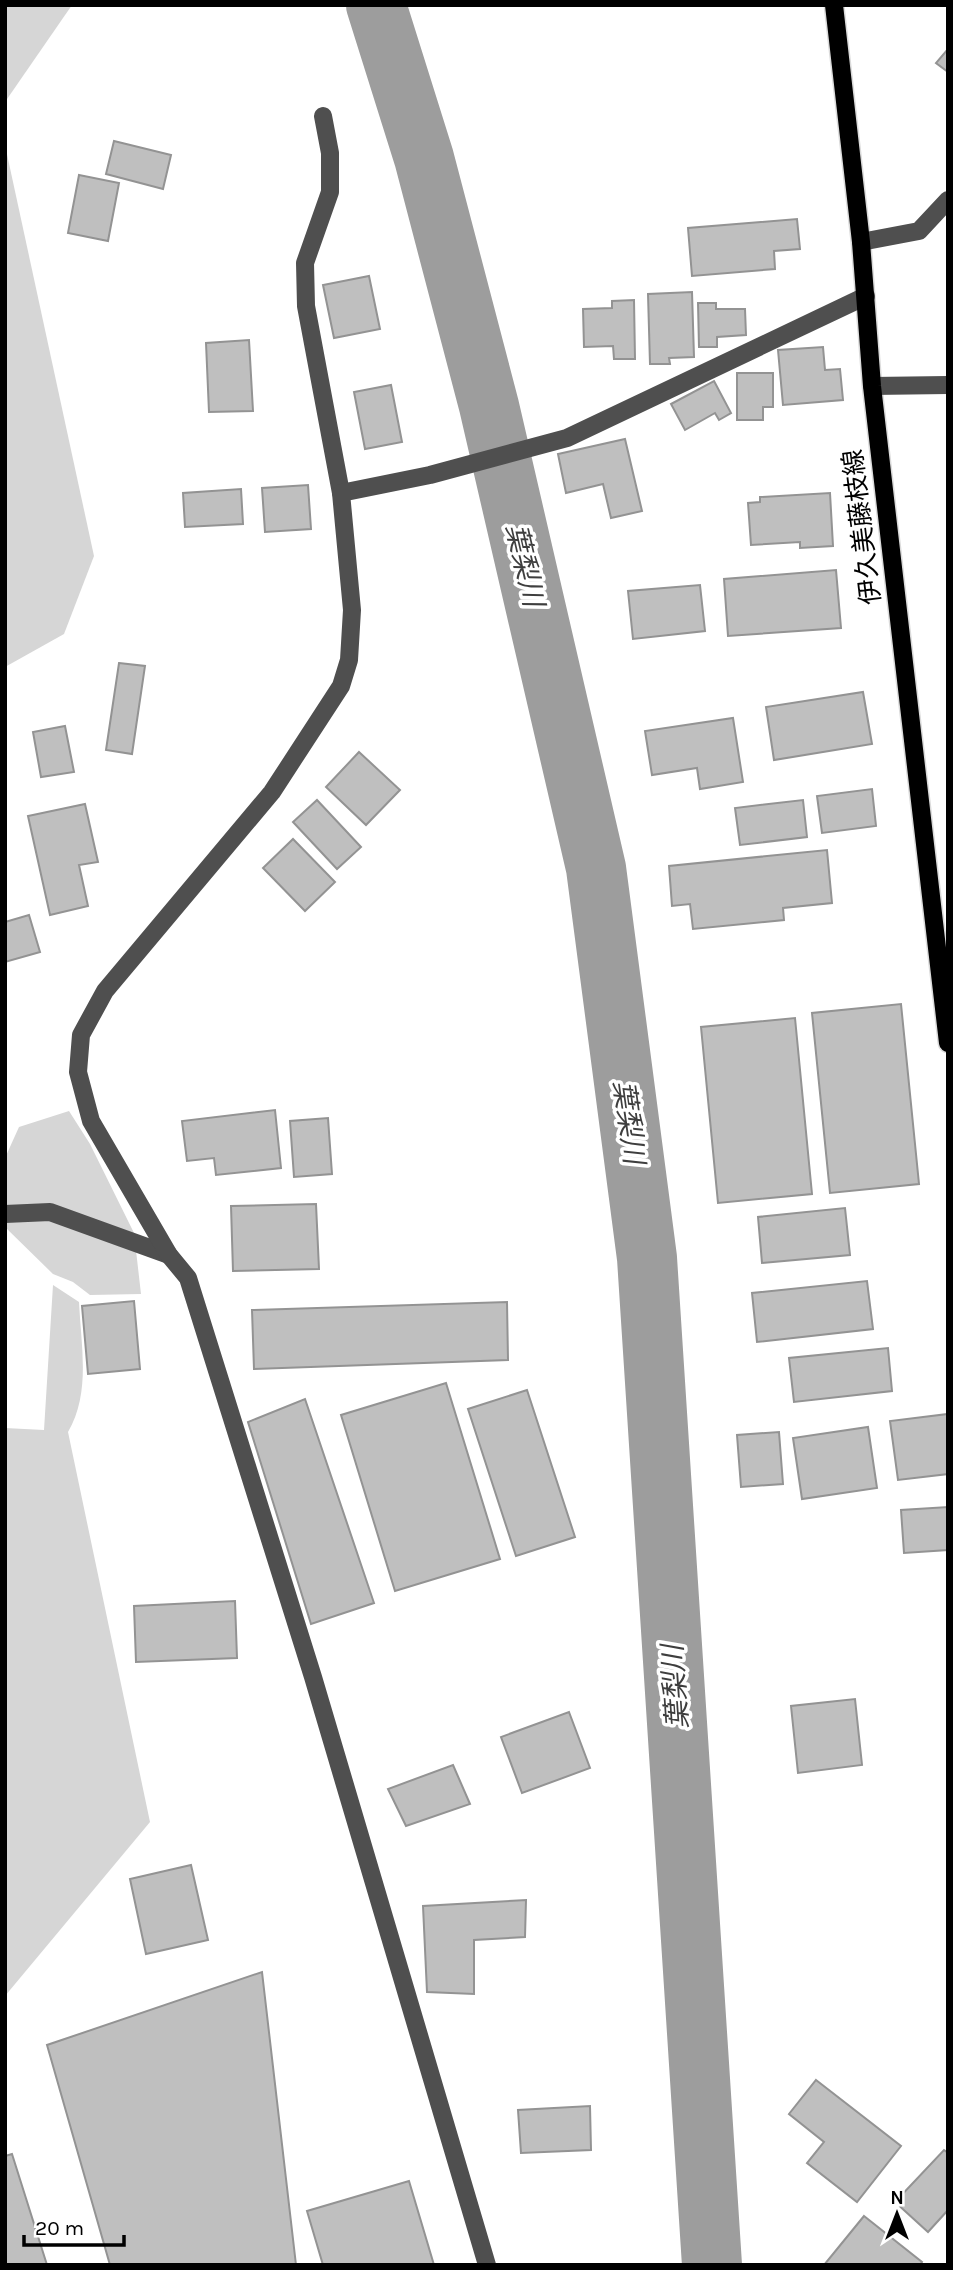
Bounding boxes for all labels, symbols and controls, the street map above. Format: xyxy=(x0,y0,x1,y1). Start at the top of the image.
street label: 伊久美藤枝線 xyxy=(837,448,887,606)
water label: 葉梨川 xyxy=(499,520,551,613)
water label: 葉梨川 xyxy=(607,1078,652,1169)
water label: 葉梨川 xyxy=(655,1641,694,1730)
north arrow xyxy=(862,2179,932,2249)
text: N xyxy=(890,2187,904,2209)
scale bar xyxy=(24,2204,124,2248)
text: 20 m xyxy=(35,2216,84,2240)

